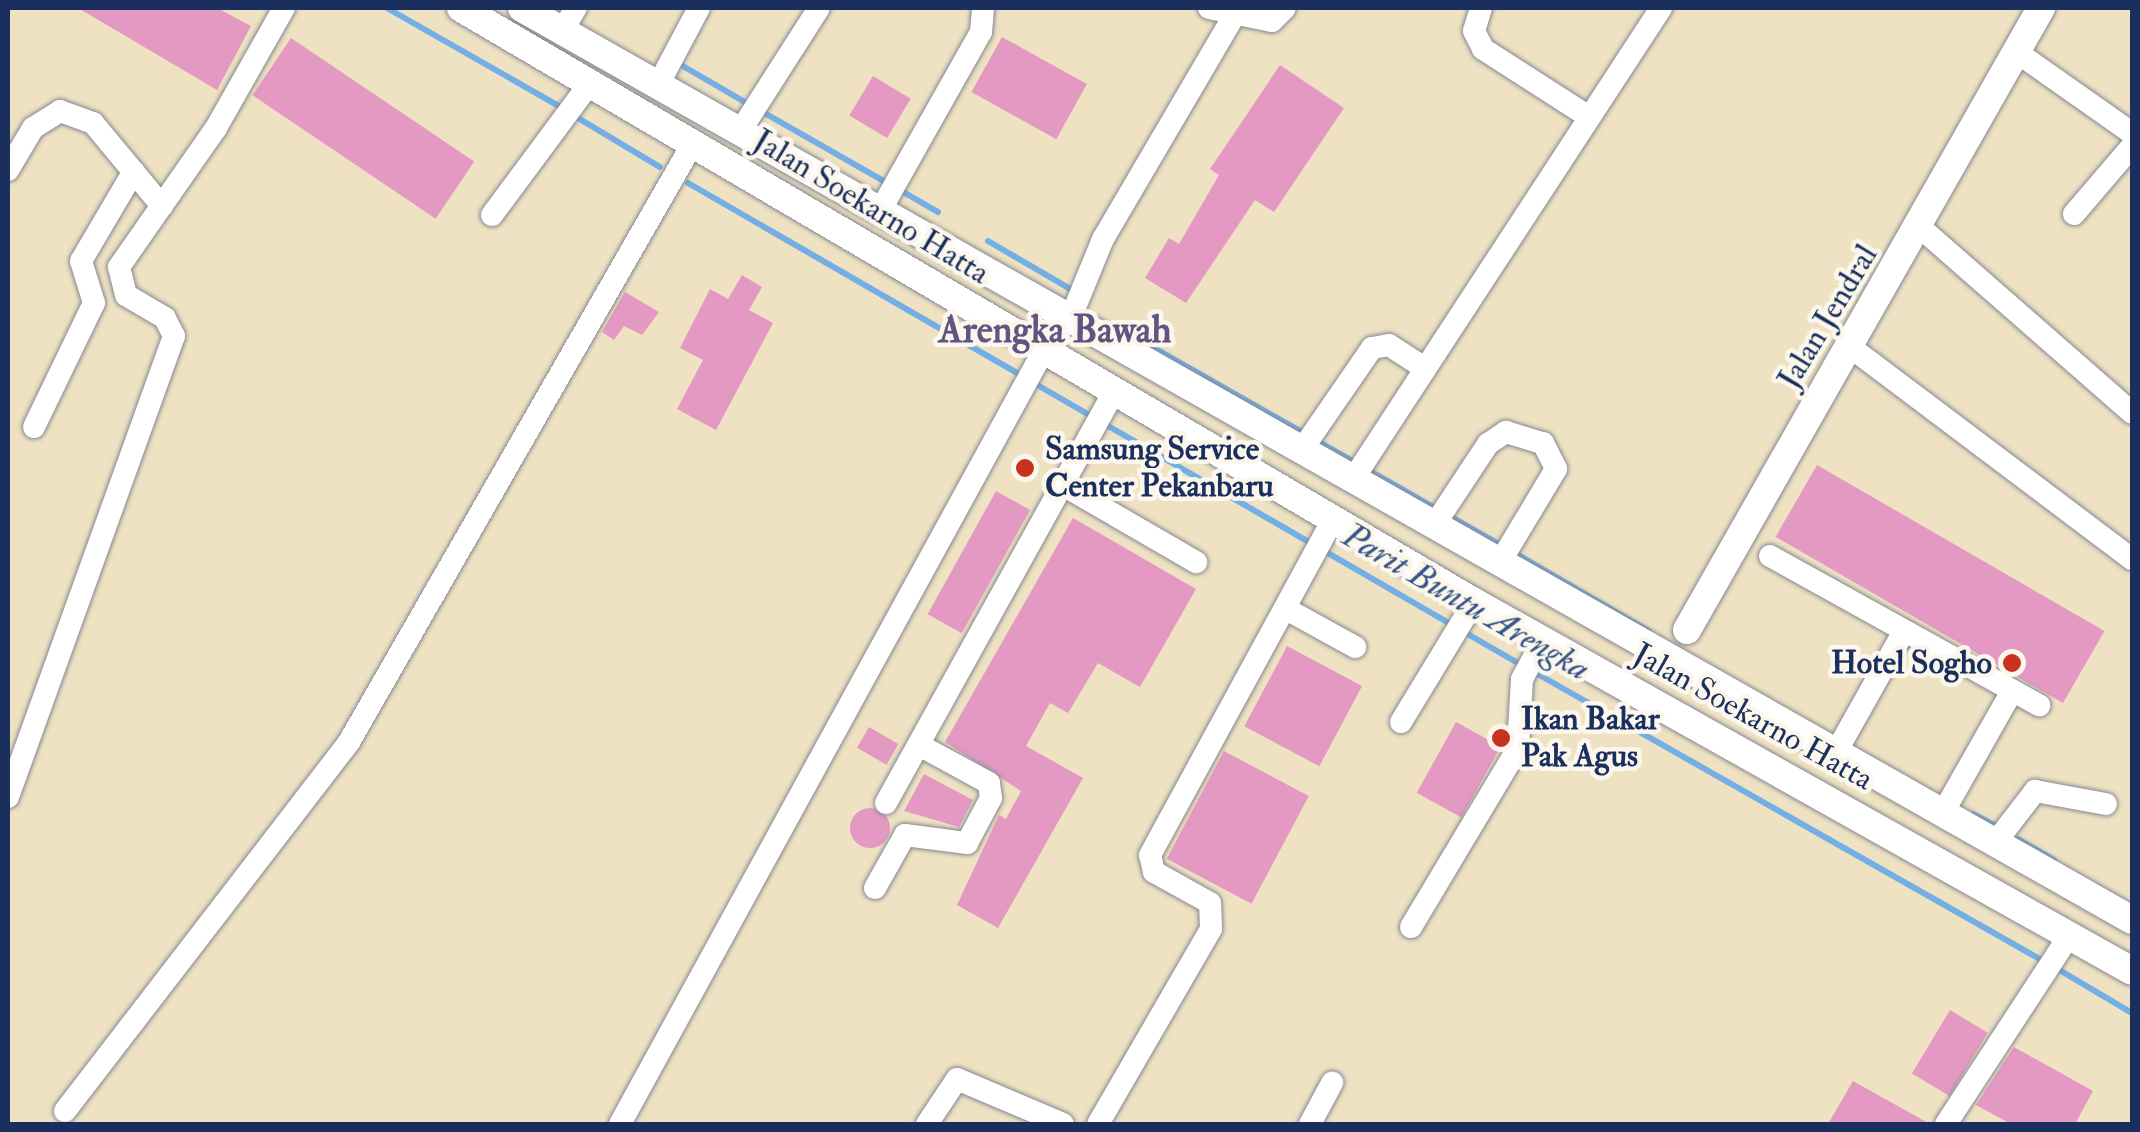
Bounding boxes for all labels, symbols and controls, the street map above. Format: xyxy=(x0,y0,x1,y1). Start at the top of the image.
street label: Jalan Soekarno Hatta xyxy=(746,121,996,293)
street label: Jalan Jendral xyxy=(1770,238,1886,396)
district label: Arengka Bawah xyxy=(939,308,1171,354)
place label: Samsung Service Center Pekanbaru xyxy=(1045,431,1274,506)
marker: Samsung Service Center Pekanbaru xyxy=(1014,457,1036,479)
water label: Parit Buntu Arengka xyxy=(1335,514,1597,690)
street label: Jalan Soekarno Hatta xyxy=(1626,635,1880,799)
place label: Hotel Sogho xyxy=(1831,644,1992,682)
marker: Hotel Sogho xyxy=(2001,652,2023,674)
place label: Ikan Bakar Pak Agus xyxy=(1521,701,1660,776)
marker: Ikan Bakar Pak Agus xyxy=(1490,727,1512,749)

